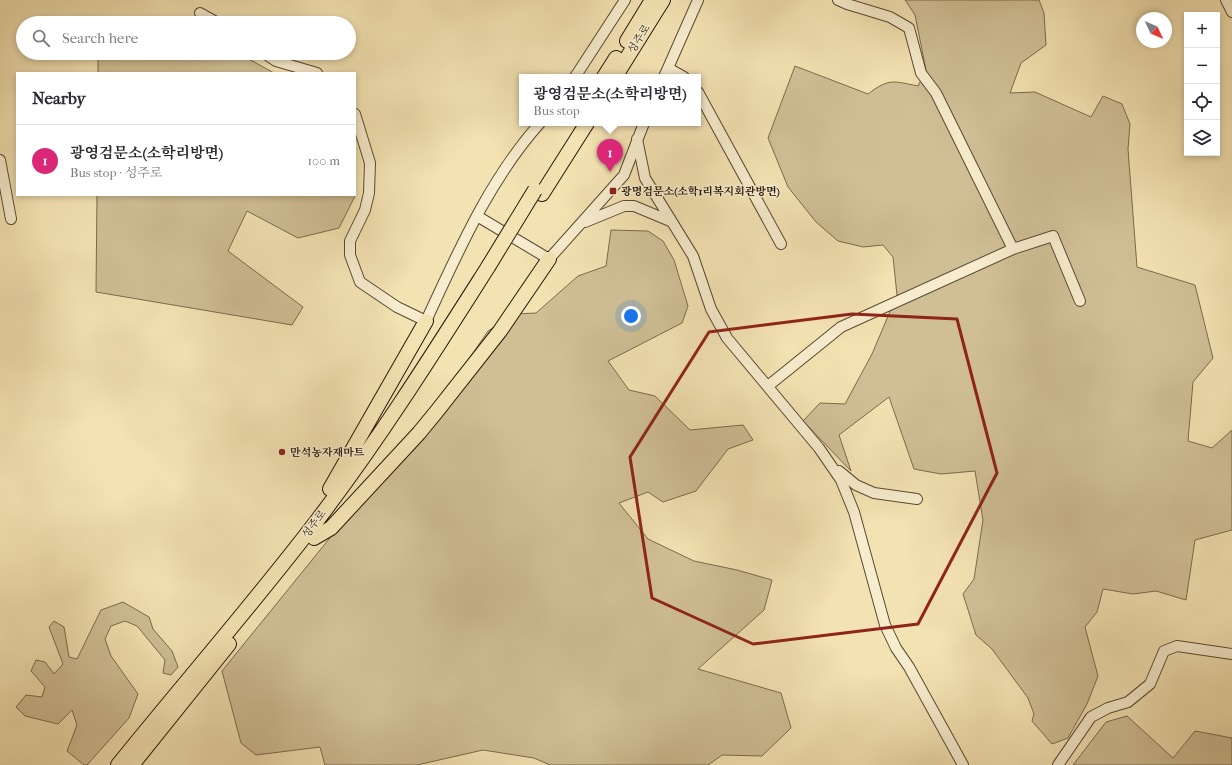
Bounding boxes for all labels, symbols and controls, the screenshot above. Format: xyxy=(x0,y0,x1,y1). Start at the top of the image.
north arrow xyxy=(1136,12,1172,48)
map controls xyxy=(1184,12,1220,156)
button: + xyxy=(1184,12,1220,48)
search box xyxy=(16,16,356,60)
street label: 성주로 xyxy=(625,22,653,56)
icon: search xyxy=(30,27,52,49)
text: Search here xyxy=(62,29,138,47)
button: − xyxy=(1184,48,1220,84)
popup xyxy=(519,74,701,126)
button: locate xyxy=(1184,84,1220,120)
text: 광영검문소(소학리방면) xyxy=(533,85,687,103)
text: Nearby xyxy=(32,88,86,108)
text: Bus stop xyxy=(533,103,580,118)
button: layers xyxy=(1184,120,1220,156)
pin: 1 xyxy=(597,139,623,172)
text: 광영검문소(소학리방면) xyxy=(70,144,223,162)
text: 1 xyxy=(43,153,47,168)
text: 100 m xyxy=(307,153,340,168)
text: Bus stop · 성주로 xyxy=(70,165,162,180)
place label: 광명검문소(소학1리복지회관방면) xyxy=(621,185,780,198)
marker: 광명검문소(소학1리복지회관방면) xyxy=(608,186,618,196)
your location xyxy=(621,306,641,326)
place label: 만석농자재마트 xyxy=(290,446,365,459)
marker: 만석농자재마트 xyxy=(277,447,287,457)
street label: 성주로 xyxy=(299,507,329,541)

